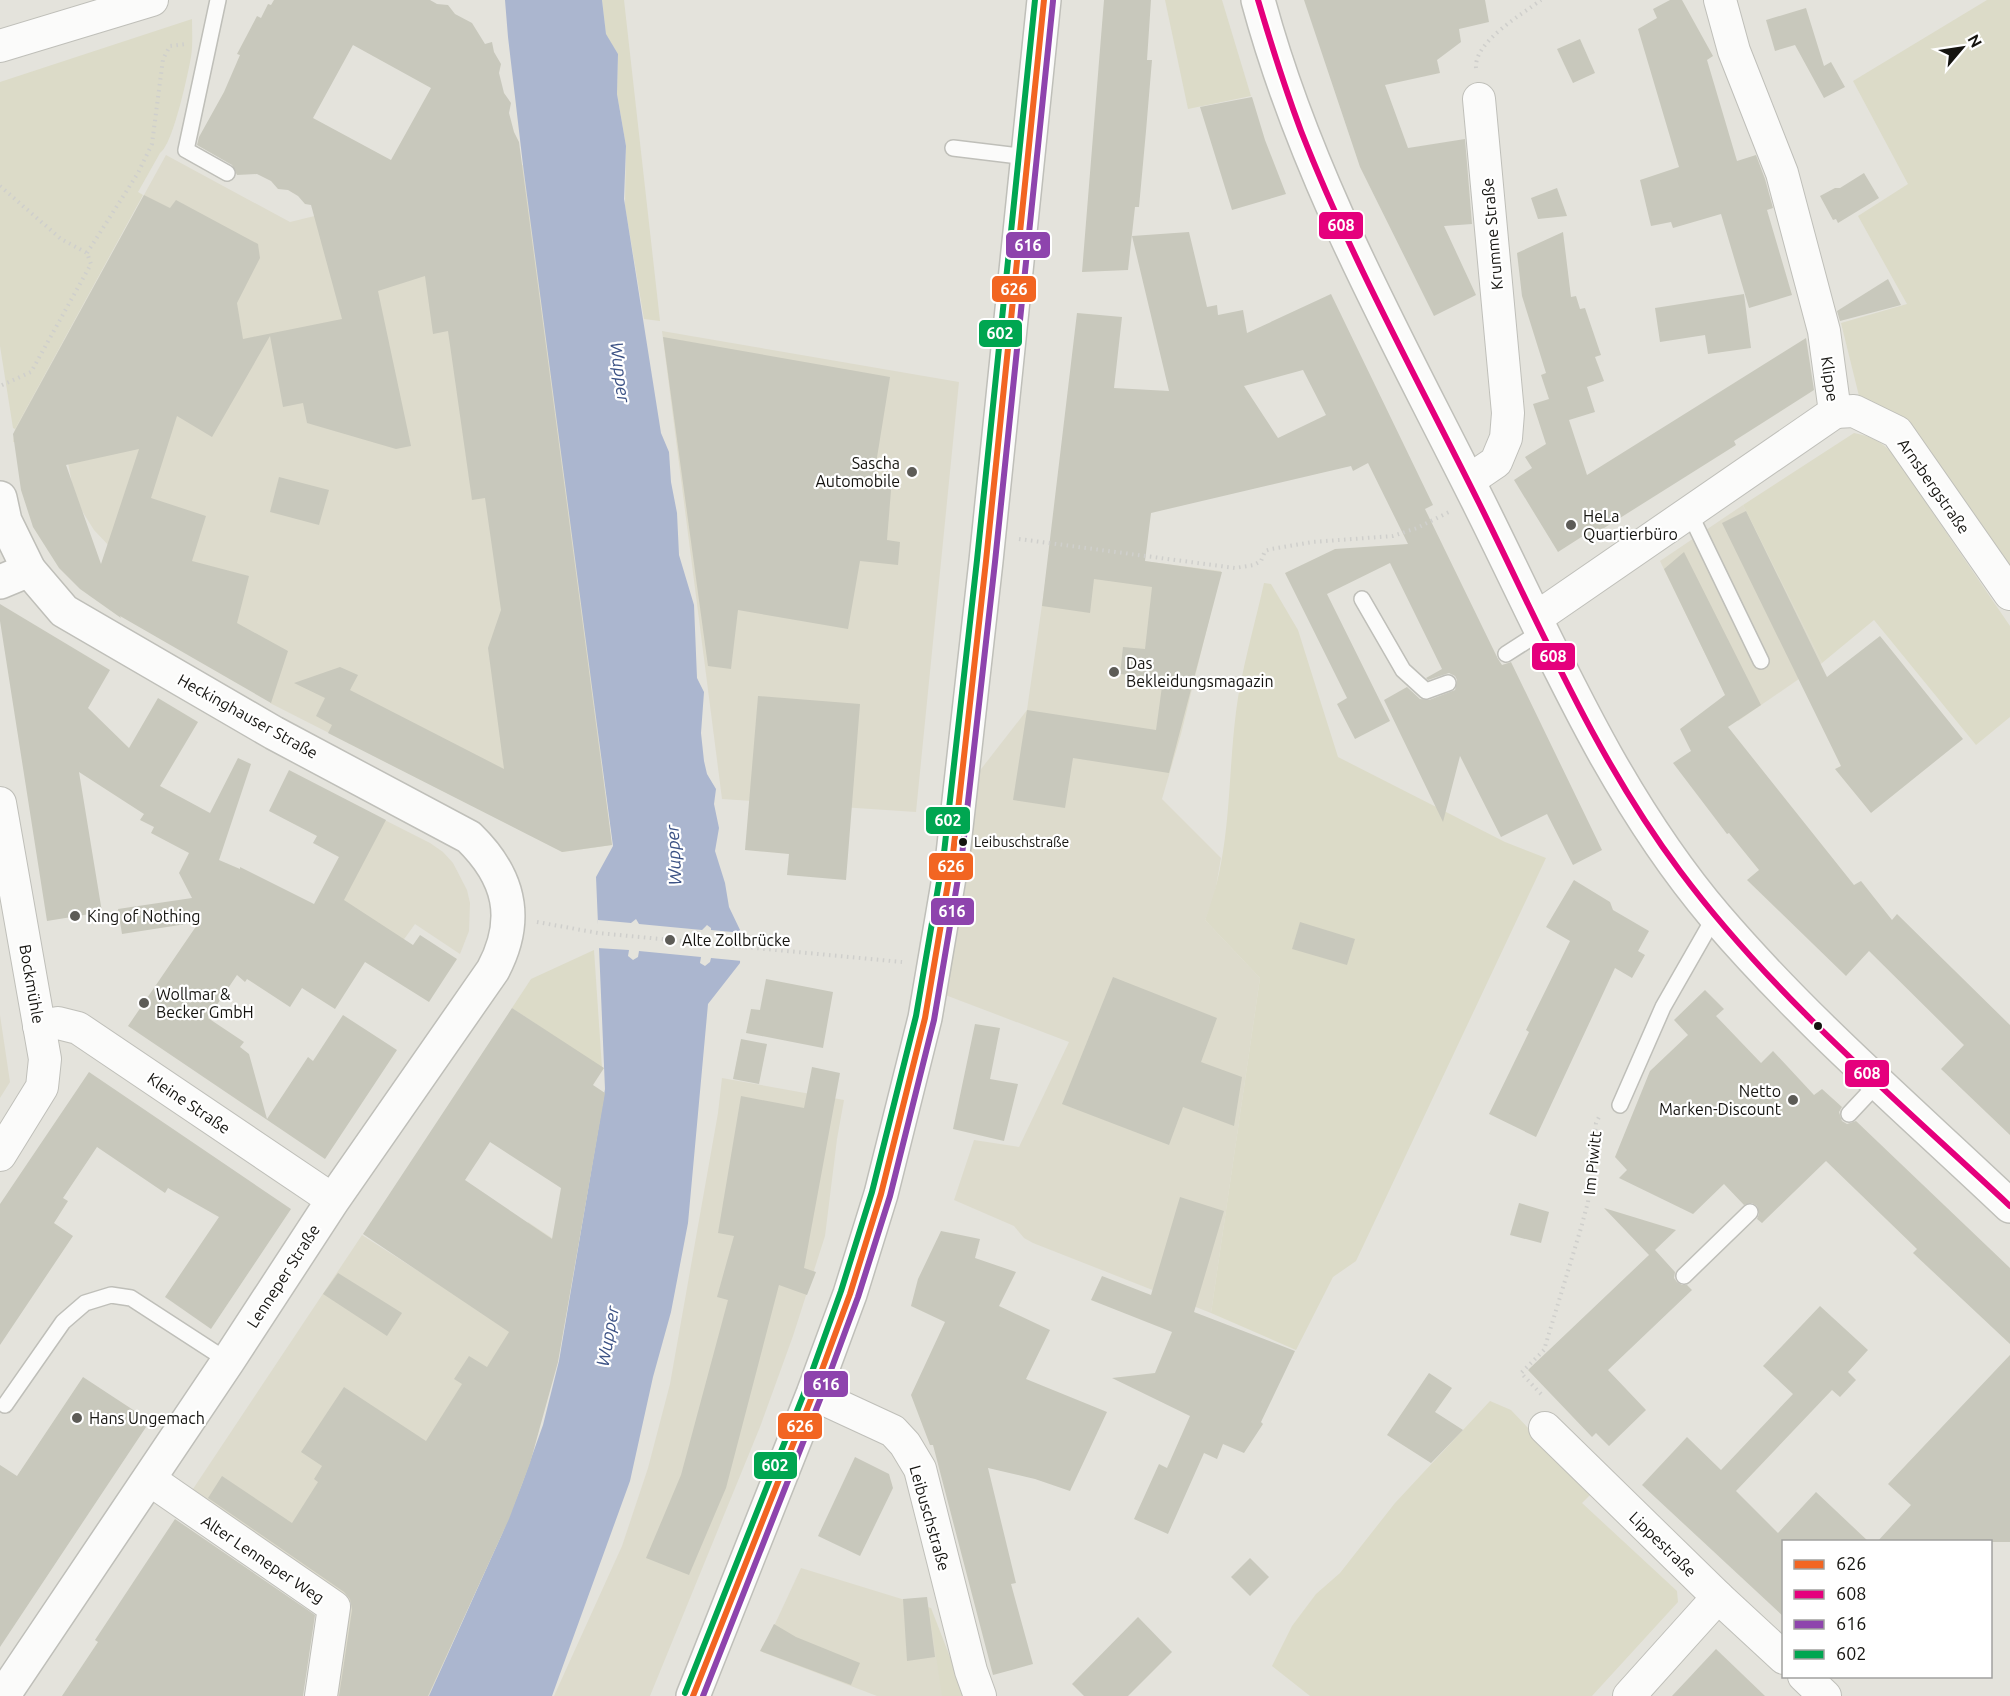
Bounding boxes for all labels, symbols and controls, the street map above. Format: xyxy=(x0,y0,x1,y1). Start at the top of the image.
north arrow xyxy=(1932,18,1992,78)
text: N xyxy=(1964,31,1986,50)
street label: Krumme Straße xyxy=(1478,177,1506,291)
line badge: 608 xyxy=(1318,211,1364,240)
text: 608 xyxy=(1327,216,1355,234)
line badge: 616 xyxy=(1005,231,1051,259)
text: 616 xyxy=(1014,236,1042,254)
line badge: 626 xyxy=(991,275,1037,303)
text: 626 xyxy=(1000,280,1028,298)
line badge: 602 xyxy=(978,319,1023,348)
text: 602 xyxy=(986,324,1014,342)
water label: Wupper xyxy=(607,341,635,404)
street label: Klippe xyxy=(1818,355,1842,403)
street label: Arnsbergstraße xyxy=(1895,435,1973,537)
place label: Sascha Automobile xyxy=(815,454,900,490)
marker: Sascha Automobile xyxy=(905,465,919,479)
place label: HeLa Quartierbüro xyxy=(1583,507,1678,543)
marker: HeLa Quartierbüro xyxy=(1564,518,1578,532)
line badge: 608 xyxy=(1531,642,1576,671)
text: 608 xyxy=(1539,647,1567,665)
place label: Das Bekleidungsmagazin xyxy=(1126,654,1274,690)
marker: Das Bekleidungsmagazin xyxy=(1107,665,1121,679)
street label: Heckinghauser Straße xyxy=(175,670,321,762)
line badge: 602 xyxy=(925,806,971,835)
text: 602 xyxy=(934,811,962,829)
water label: Wupper xyxy=(661,823,685,886)
place label: Leibuschstraße xyxy=(974,834,1069,850)
marker: Leibuschstraße xyxy=(957,836,969,848)
line badge: 626 xyxy=(928,852,974,881)
text: 626 xyxy=(937,857,965,875)
line badge: 616 xyxy=(930,897,975,926)
text: 616 xyxy=(938,902,966,920)
place label: King of Nothing xyxy=(87,907,201,925)
marker: King of Nothing xyxy=(68,909,82,923)
place label: Alte Zollbrücke xyxy=(682,931,791,949)
marker: Alte Zollbrücke xyxy=(663,933,677,947)
street label: Bockmühle xyxy=(16,943,48,1025)
place label: Wollmar & Becker GmbH xyxy=(156,985,254,1021)
marker: Wollmar & Becker GmbH xyxy=(137,996,151,1010)
unlabelled marker xyxy=(1812,1020,1824,1032)
line badge: 608 xyxy=(1844,1059,1890,1088)
text: 608 xyxy=(1853,1064,1881,1082)
street label: Kleine Straße xyxy=(144,1069,234,1137)
place label: Netto Marken-Discount xyxy=(1659,1082,1782,1118)
marker: Netto Marken-Discount xyxy=(1786,1093,1800,1107)
street label: Im Piwitt xyxy=(1580,1130,1604,1196)
street label: Lenneper Straße xyxy=(243,1221,323,1331)
water label: Wupper xyxy=(592,1303,622,1368)
line badge: 616 xyxy=(803,1370,849,1398)
text: 616 xyxy=(812,1375,840,1393)
place label: Hans Ungemach xyxy=(89,1409,205,1427)
marker: Hans Ungemach xyxy=(70,1411,84,1425)
line badge: 626 xyxy=(777,1412,823,1440)
text: 626 xyxy=(786,1417,814,1435)
line badge: 602 xyxy=(753,1451,798,1480)
text: 602 xyxy=(761,1456,789,1474)
street label: Leibuschstraße xyxy=(906,1463,954,1573)
street label: Lippestraße xyxy=(1626,1508,1700,1580)
street label: Alter Lenneper Weg xyxy=(198,1511,328,1607)
legend xyxy=(1782,1540,1992,1678)
text: 626 xyxy=(1836,1553,1866,1573)
text: 608 xyxy=(1836,1583,1866,1603)
text: 616 xyxy=(1836,1613,1866,1633)
text: 602 xyxy=(1836,1643,1866,1663)

